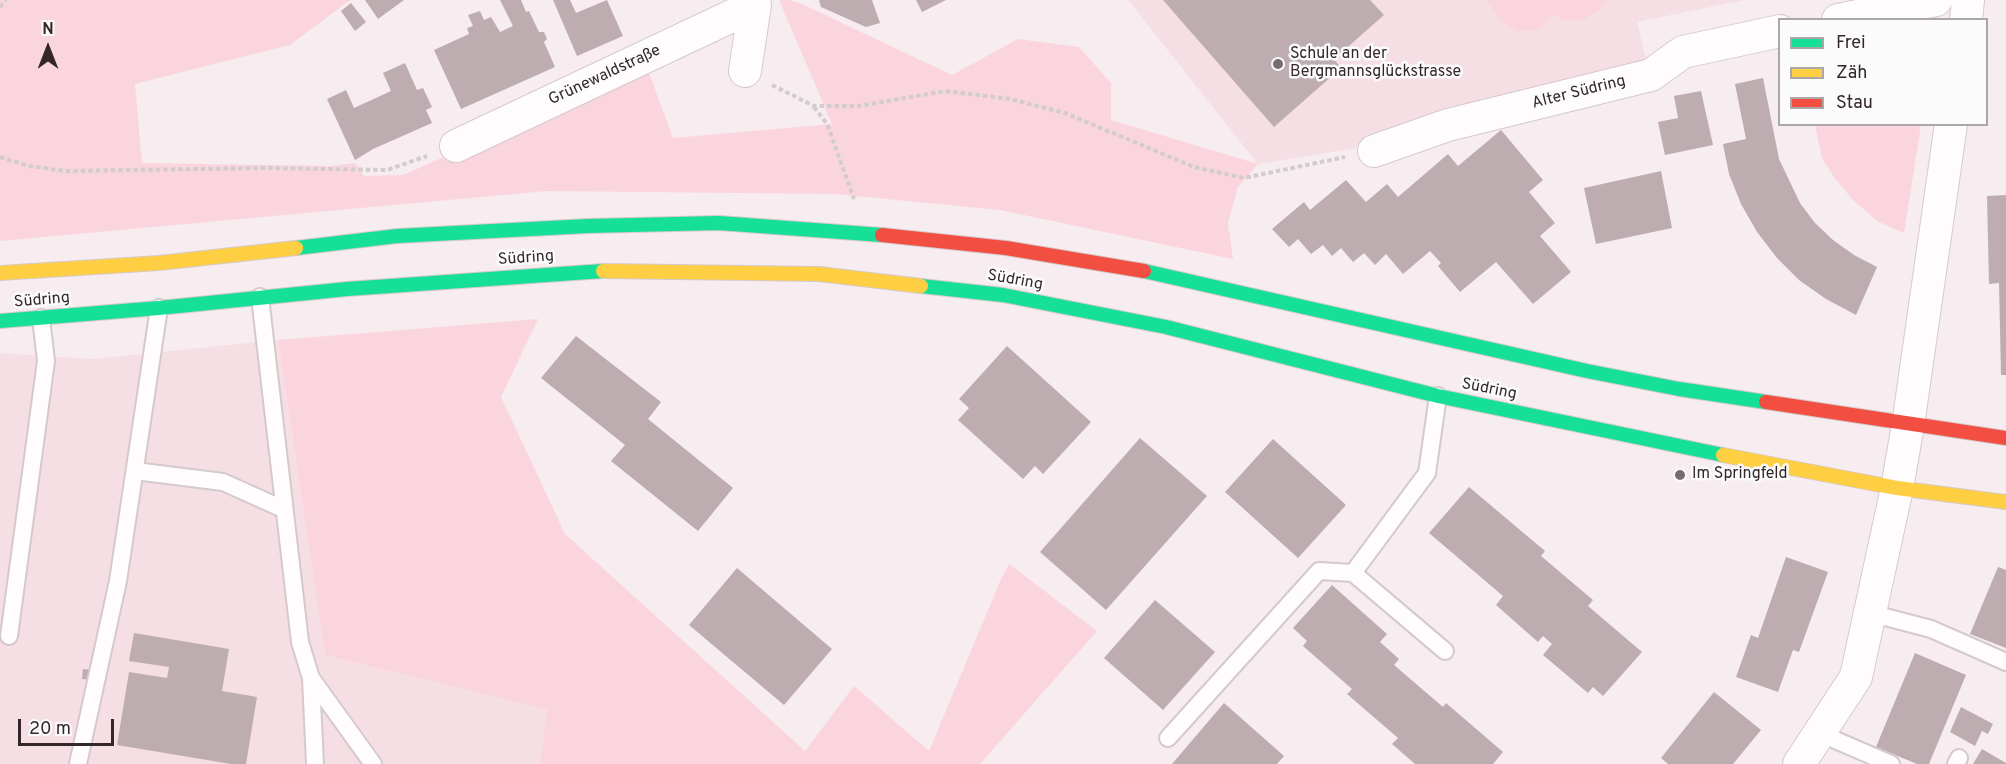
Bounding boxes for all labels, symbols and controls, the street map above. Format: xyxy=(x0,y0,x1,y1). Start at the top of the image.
north arrow xyxy=(18,18,78,78)
legend xyxy=(1778,18,1988,126)
text: N xyxy=(42,20,54,40)
text: Frei xyxy=(1836,32,1866,55)
street label: Grünewaldstraße xyxy=(546,42,664,110)
place label: Schule an der Bergmannsglückstrasse xyxy=(1290,45,1461,83)
marker: Schule an der Bergmannsglückstrasse xyxy=(1271,57,1285,71)
text: Zäh xyxy=(1836,62,1867,85)
street label: Alter Südring xyxy=(1530,72,1628,114)
text: Stau xyxy=(1836,92,1873,115)
street label: Südring xyxy=(497,247,555,271)
street label: Südring xyxy=(986,267,1044,295)
street label: Südring xyxy=(13,289,71,313)
street label: Südring xyxy=(1460,375,1518,405)
place label: Im Springfeld xyxy=(1692,465,1788,485)
marker: Im Springfeld xyxy=(1673,468,1687,482)
scale bar xyxy=(21,707,117,745)
text: 20 m xyxy=(29,718,71,741)

